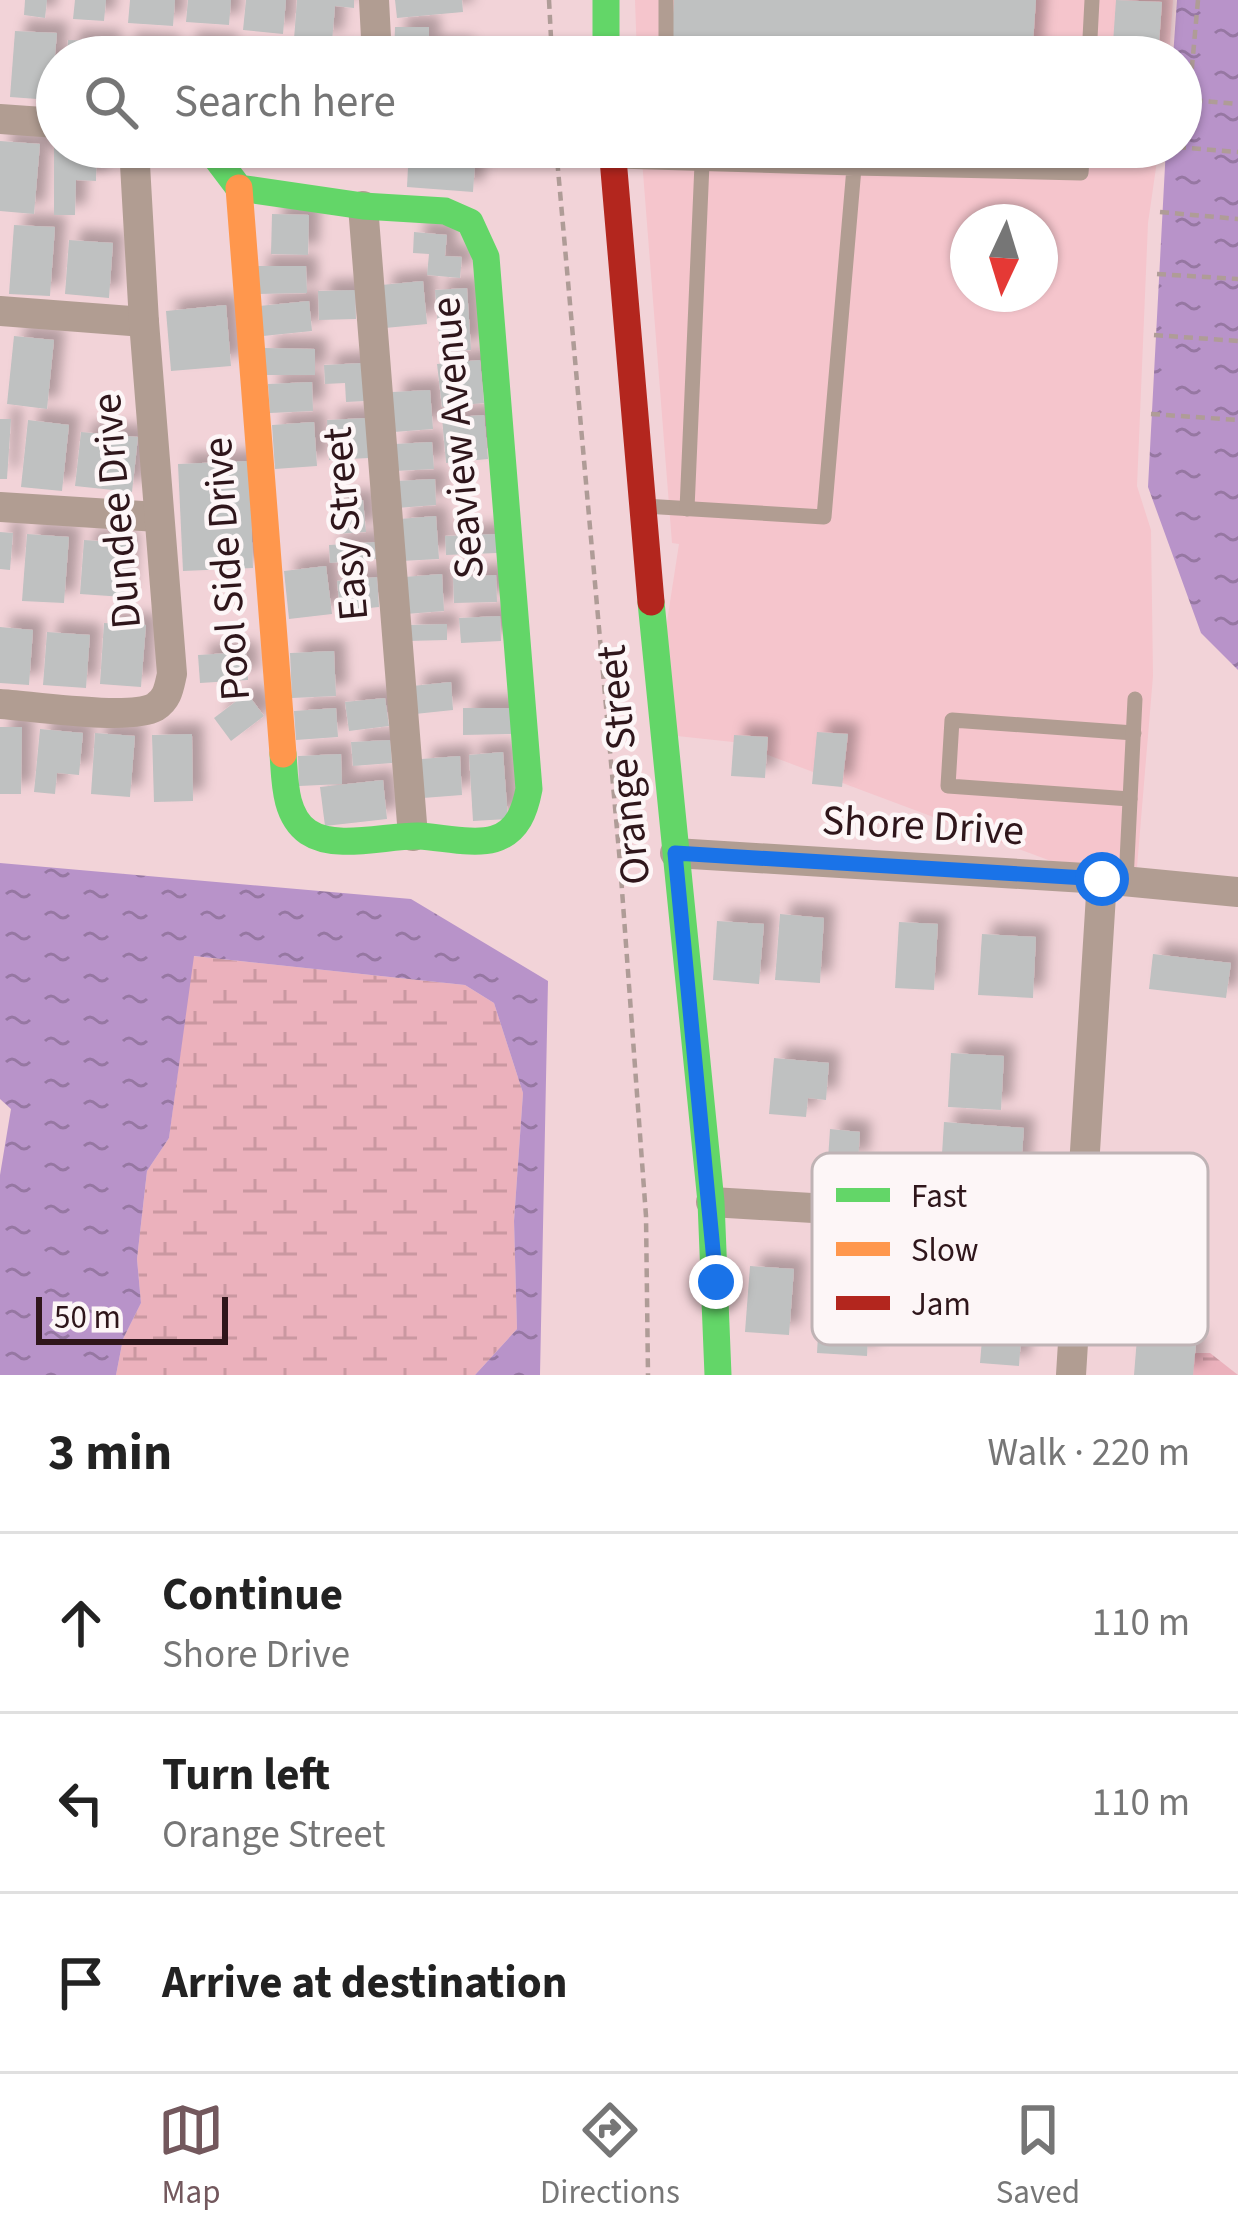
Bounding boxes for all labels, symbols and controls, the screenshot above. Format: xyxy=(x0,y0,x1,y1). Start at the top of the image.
search box xyxy=(36,36,1202,168)
icon: search xyxy=(78,69,144,135)
text: Search here xyxy=(174,70,396,134)
north arrow xyxy=(950,204,1058,312)
street label: Seaview Avenue xyxy=(416,294,500,582)
street label: Dundee Drive xyxy=(77,391,157,631)
street label: Easy Street xyxy=(308,425,384,623)
street label: Pool Side Drive xyxy=(188,435,266,703)
street label: Orange Street xyxy=(582,642,666,888)
street label: Shore Drive xyxy=(820,791,1026,861)
route start xyxy=(1075,852,1129,906)
legend xyxy=(812,1153,1208,1345)
text: Fast xyxy=(911,1173,967,1220)
text: Slow xyxy=(911,1227,979,1274)
route end xyxy=(689,1255,743,1309)
text: Jam xyxy=(911,1281,971,1328)
scale bar xyxy=(36,1291,228,1344)
text: 50 m xyxy=(54,1294,121,1341)
text: 3 min xyxy=(48,1417,172,1489)
text: Walk · 220 m xyxy=(987,1425,1190,1481)
text: Continue xyxy=(162,1563,343,1627)
icon: ahead xyxy=(48,1590,114,1656)
text: 110 m xyxy=(1092,1595,1190,1651)
text: Shore Drive xyxy=(162,1627,350,1683)
text: Turn left xyxy=(162,1743,330,1807)
icon: left xyxy=(48,1770,114,1836)
text: 110 m xyxy=(1092,1775,1190,1831)
text: Orange Street xyxy=(162,1807,385,1863)
icon: arrive xyxy=(48,1950,114,2016)
text: Arrive at destination xyxy=(162,1951,567,2015)
tab: Map xyxy=(158,2097,224,2216)
tab: Directions xyxy=(540,2097,680,2216)
tab: Saved xyxy=(996,2097,1080,2216)

